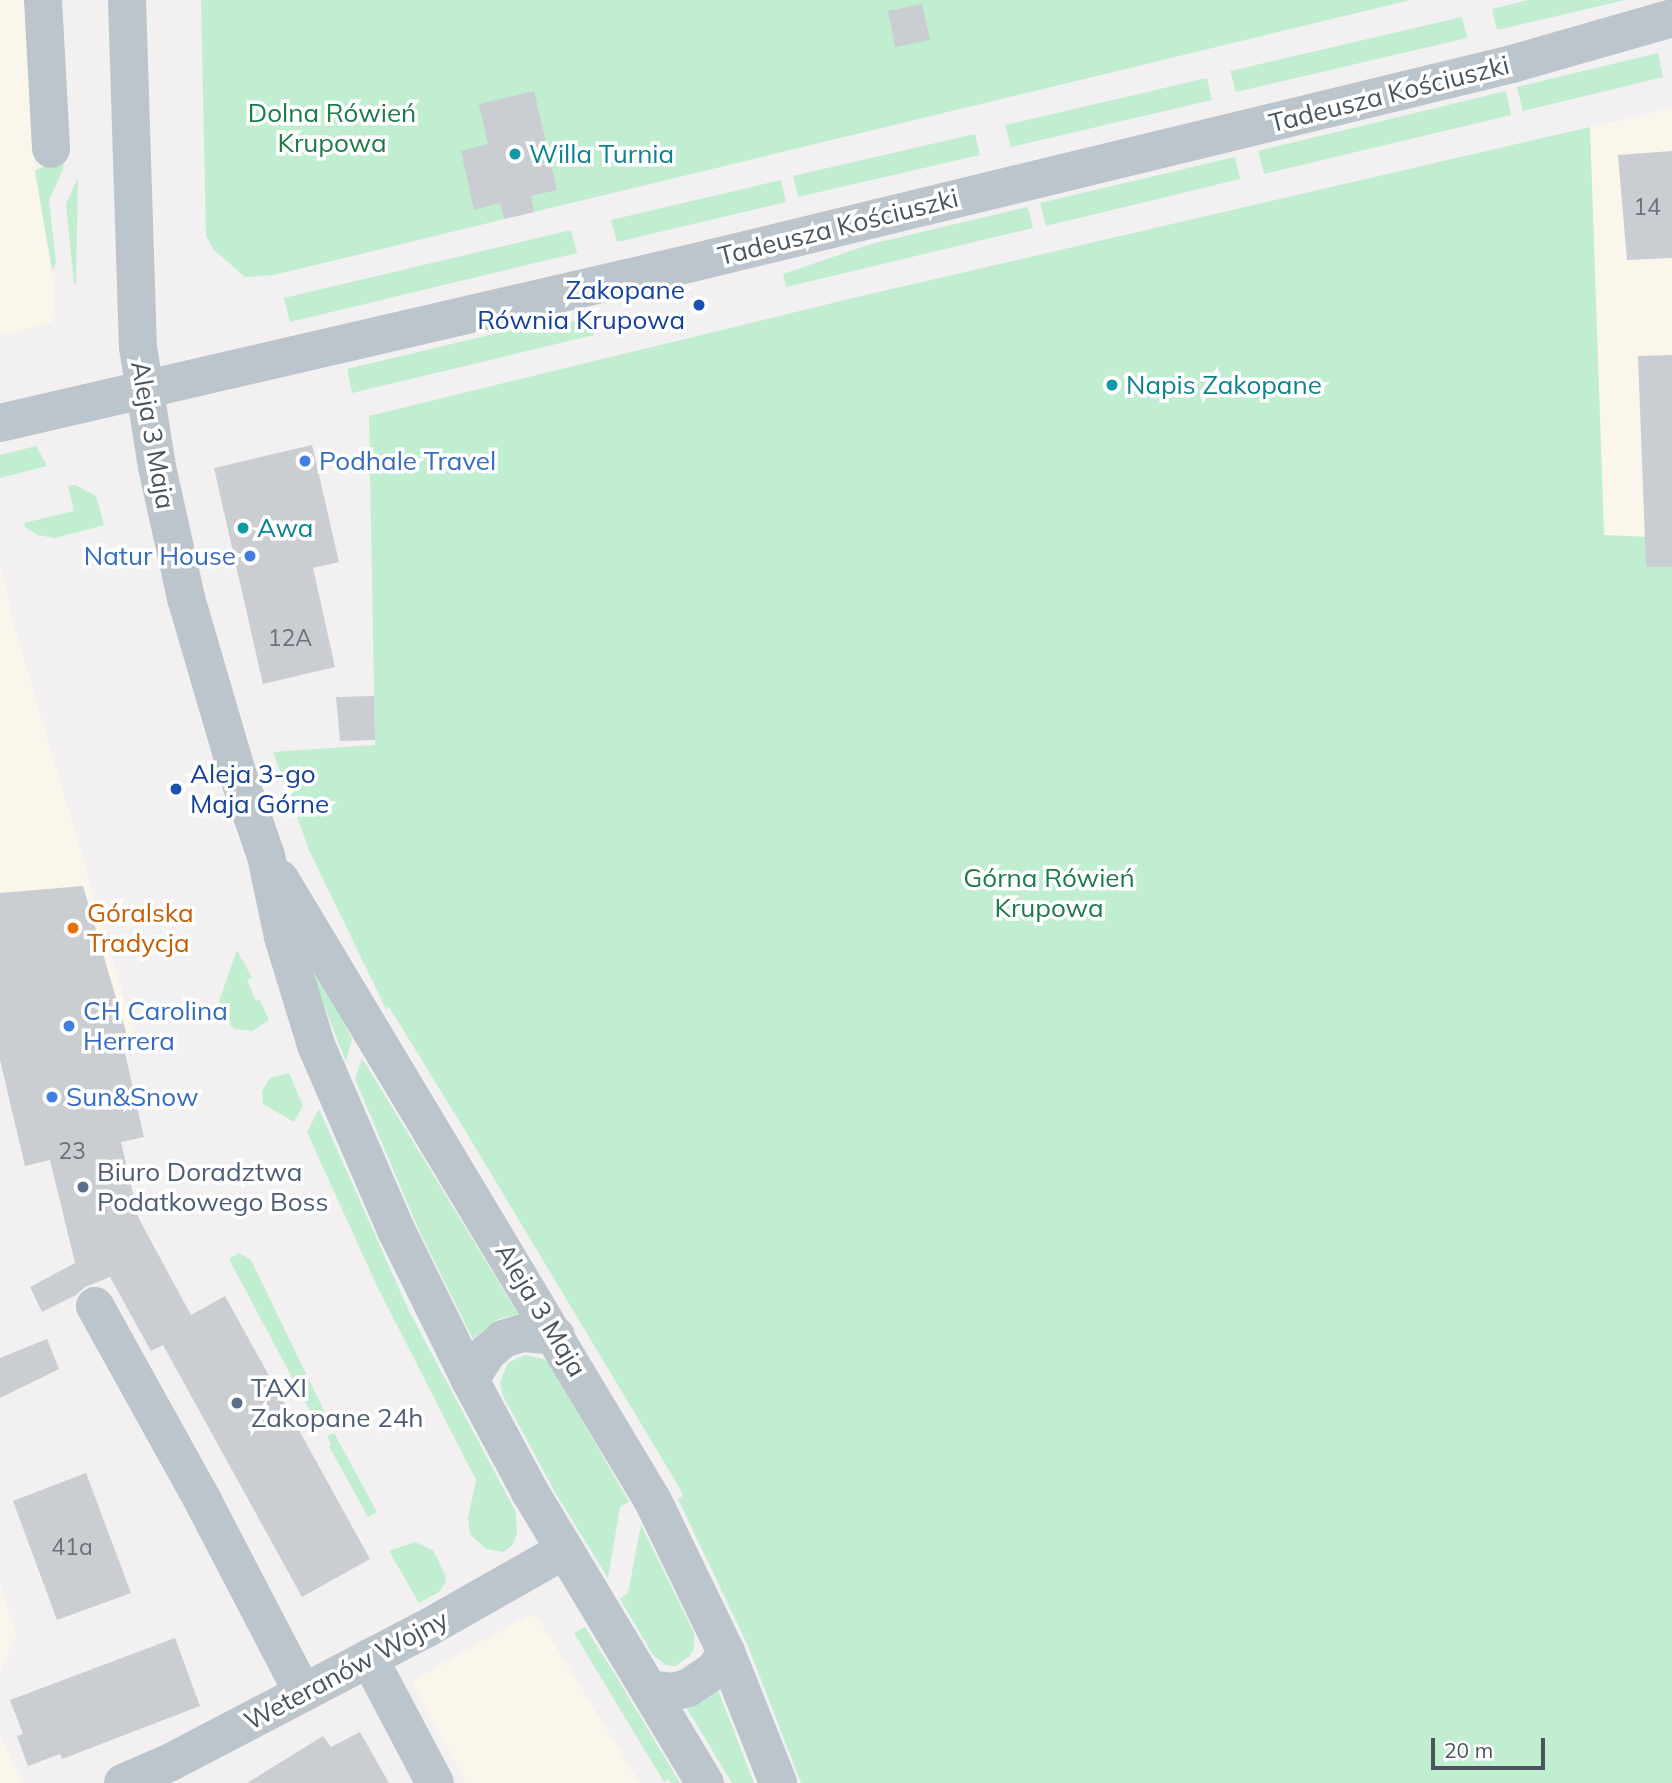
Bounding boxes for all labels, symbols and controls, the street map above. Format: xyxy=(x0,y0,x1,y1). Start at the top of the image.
street label: Tadeusza Kościuszki xyxy=(1266,49,1512,139)
park label: Dolna Rówień Krupowa xyxy=(248,97,416,158)
place label: Willa Turnia xyxy=(529,138,674,170)
marker: Willa Turnia xyxy=(507,146,523,162)
street label: Tadeusza Kościuszki xyxy=(715,182,961,272)
house number: 14 xyxy=(1633,193,1661,221)
place label: Zakopane Równia Krupowa xyxy=(477,274,685,336)
marker: Zakopane Równia Krupowa xyxy=(691,297,707,313)
street label: Aleja 3 Maja xyxy=(125,358,181,512)
place label: Napis Zakopane xyxy=(1126,369,1322,401)
marker: Napis Zakopane xyxy=(1104,377,1120,393)
place label: Podhale Travel xyxy=(319,445,496,477)
marker: Podhale Travel xyxy=(297,453,313,469)
place label: Awa xyxy=(257,512,313,544)
marker: Awa xyxy=(235,520,251,536)
place label: Natur House xyxy=(84,540,236,572)
marker: Natur House xyxy=(242,548,258,564)
house number: 12A xyxy=(268,624,312,652)
place label: Aleja 3-go Maja Górne xyxy=(190,758,329,820)
marker: Aleja 3-go Maja Górne xyxy=(168,781,184,797)
park label: Górna Rówień Krupowa xyxy=(963,862,1135,924)
place label: Góralska Tradycja xyxy=(87,897,194,958)
marker: Góralska Tradycja xyxy=(65,920,81,936)
place label: CH Carolina Herrera xyxy=(83,995,228,1056)
marker: CH Carolina Herrera xyxy=(61,1018,77,1034)
place label: Sun&Snow xyxy=(66,1081,199,1113)
marker: Sun&Snow xyxy=(44,1089,60,1105)
house number: 23 xyxy=(58,1137,86,1165)
place label: Biuro Doradztwa Podatkowego Boss xyxy=(97,1156,328,1218)
marker: Biuro Doradztwa Podatkowego Boss xyxy=(75,1179,91,1195)
street label: Aleja 3 Maja xyxy=(489,1238,593,1382)
place label: TAXI Zakopane 24h xyxy=(251,1372,424,1434)
marker: TAXI Zakopane 24h xyxy=(229,1395,245,1411)
house number: 41a xyxy=(51,1533,93,1561)
street label: Weteranów Wojny xyxy=(239,1603,453,1737)
scale bar xyxy=(1434,1724,1548,1768)
text: 20 m xyxy=(1444,1737,1493,1763)

